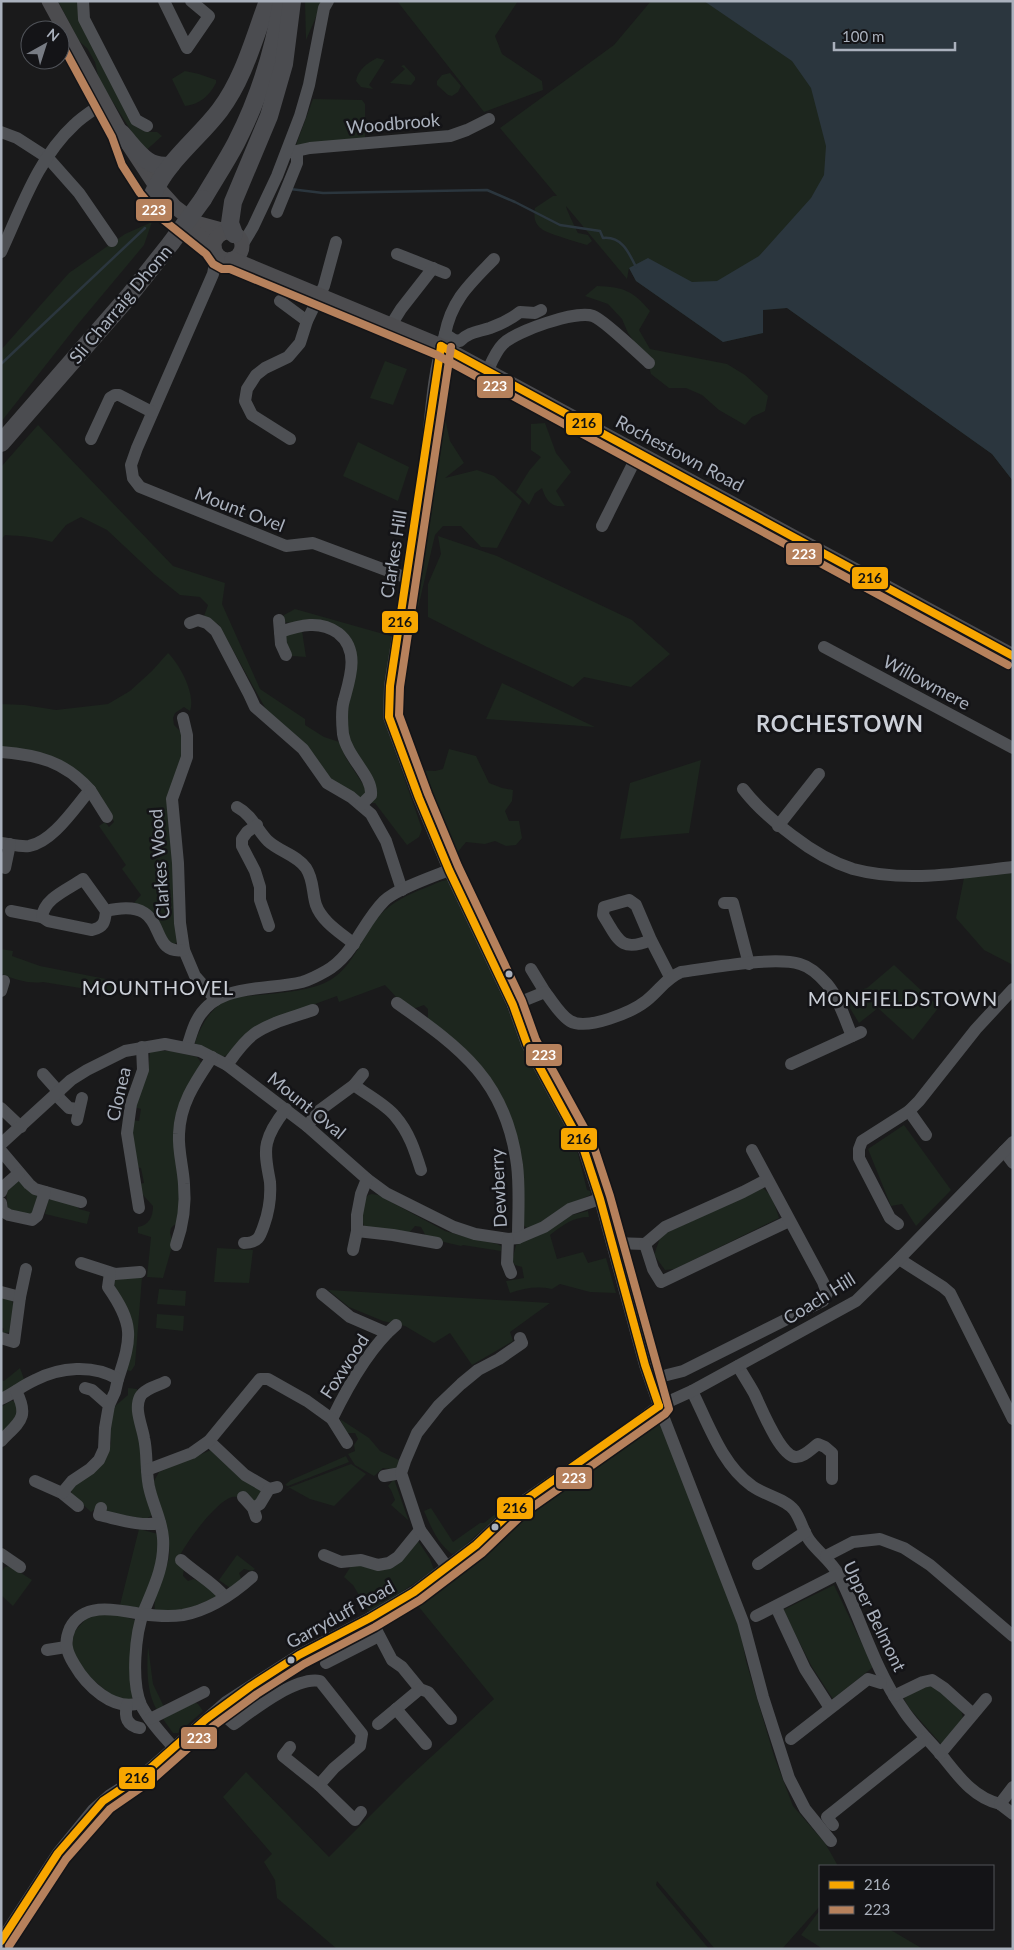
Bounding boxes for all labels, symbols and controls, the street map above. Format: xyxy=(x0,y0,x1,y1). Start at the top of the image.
north arrow xyxy=(20,20,70,70)
scale bar xyxy=(834,20,955,52)
text: N xyxy=(44,25,63,45)
text: 100 m xyxy=(842,27,884,45)
street label: Woodbrook xyxy=(345,108,442,138)
line badge: 223 xyxy=(135,198,173,222)
text: 223 xyxy=(142,201,166,218)
street label: Sli Charraig Dhonn xyxy=(64,240,176,368)
line badge: 223 xyxy=(476,375,514,399)
text: 223 xyxy=(483,377,507,394)
street label: Rochestown Road xyxy=(612,410,748,496)
line badge: 216 xyxy=(565,412,603,436)
text: 216 xyxy=(572,414,596,431)
street label: Mount Ovel xyxy=(192,482,288,536)
street label: Clarkes Hill xyxy=(375,508,411,600)
line badge: 223 xyxy=(785,542,823,566)
text: 223 xyxy=(792,545,816,562)
line badge: 216 xyxy=(851,566,889,590)
text: 216 xyxy=(858,569,882,586)
line badge: 216 xyxy=(381,610,419,634)
text: 216 xyxy=(388,613,412,630)
street label: Willowmere xyxy=(880,650,974,714)
district label: ROCHESTOWN xyxy=(756,710,924,737)
street label: Clarkes Wood xyxy=(144,808,174,920)
unlabelled marker xyxy=(504,969,514,979)
district label: MOUNTHOVEL xyxy=(82,975,234,999)
district label: MONFIELDSTOWN xyxy=(808,986,998,1010)
line badge: 223 xyxy=(525,1043,563,1067)
text: 223 xyxy=(532,1046,556,1063)
street label: Clonea xyxy=(101,1065,135,1123)
street label: Mount Oval xyxy=(263,1067,351,1143)
line badge: 216 xyxy=(560,1127,598,1151)
text: 216 xyxy=(567,1130,591,1147)
street label: Dewberry xyxy=(485,1147,511,1228)
street label: Coach Hill xyxy=(779,1267,859,1329)
street label: Foxwood xyxy=(315,1330,373,1402)
line badge: 223 xyxy=(555,1466,593,1490)
text: 223 xyxy=(562,1469,586,1486)
line badge: 216 xyxy=(496,1496,534,1520)
text: 216 xyxy=(503,1499,527,1516)
unlabelled marker xyxy=(490,1522,500,1532)
street label: Upper Belmont xyxy=(839,1557,911,1675)
street label: Garryduff Road xyxy=(282,1575,398,1653)
unlabelled marker xyxy=(286,1655,296,1665)
line badge: 223 xyxy=(180,1726,218,1750)
text: 223 xyxy=(187,1729,211,1746)
line badge: 216 xyxy=(118,1766,156,1790)
text: 216 xyxy=(125,1769,149,1786)
legend xyxy=(819,1865,994,1930)
text: 216 xyxy=(864,1875,890,1893)
text: 223 xyxy=(864,1900,890,1918)

